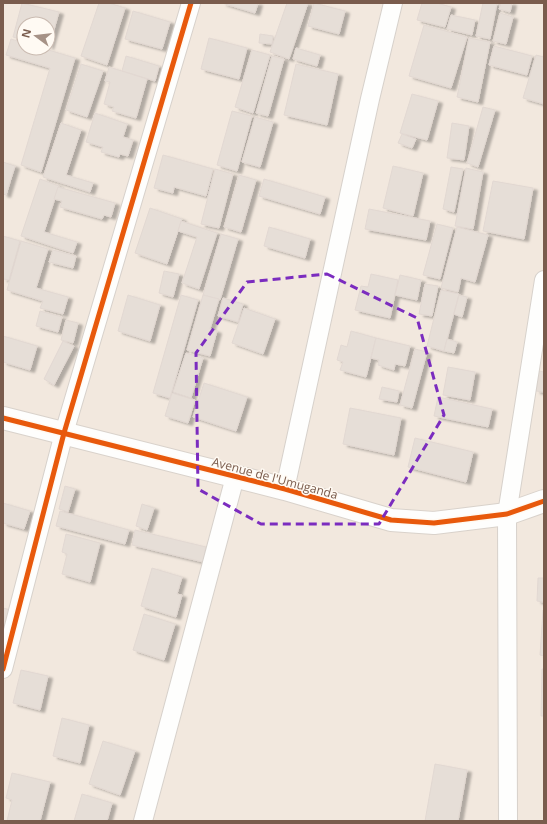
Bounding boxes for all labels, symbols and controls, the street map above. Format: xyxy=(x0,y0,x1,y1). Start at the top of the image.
north arrow xyxy=(16,16,56,56)
text: N xyxy=(17,27,34,40)
street label: Avenue de l'Umuganda xyxy=(210,453,340,503)

